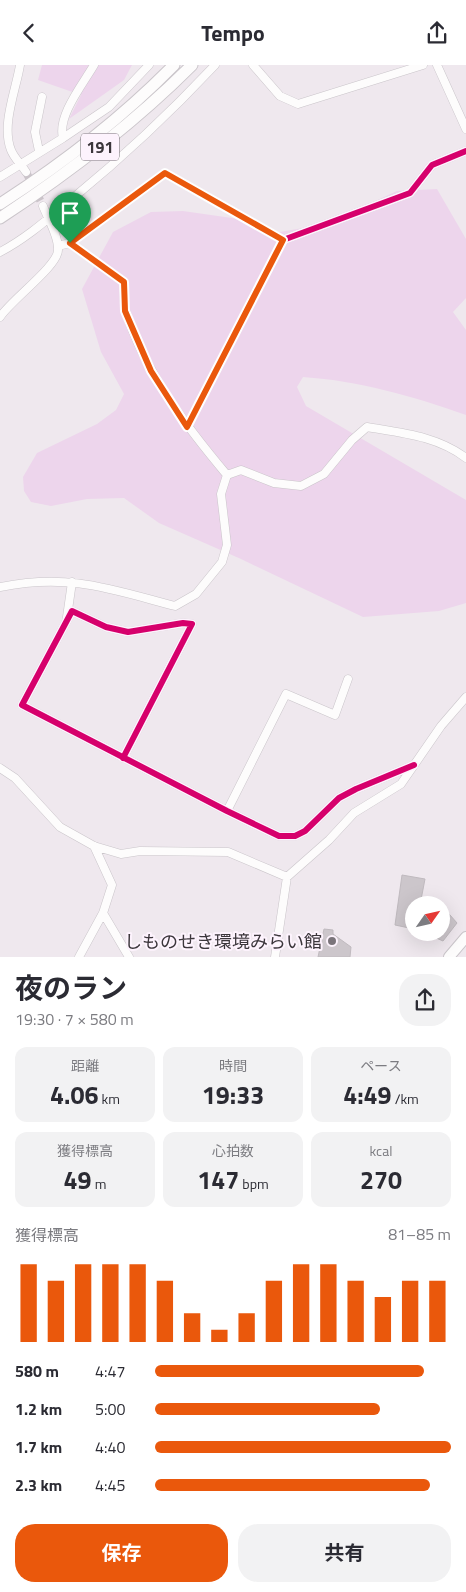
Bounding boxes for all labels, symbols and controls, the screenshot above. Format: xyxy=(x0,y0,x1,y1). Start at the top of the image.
text: Tempo xyxy=(201,16,265,50)
icon: back xyxy=(15,19,43,47)
icon: share xyxy=(423,19,451,47)
road number: 191 xyxy=(81,133,119,160)
pin xyxy=(49,192,91,243)
icon: arrive xyxy=(56,199,84,227)
north arrow xyxy=(405,896,450,941)
map controls xyxy=(405,896,450,941)
place label: しものせき環境みらい館 xyxy=(124,928,322,955)
marker: しものせき環境みらい館 xyxy=(326,935,338,947)
text: 夜のラン xyxy=(15,966,127,1009)
button: share xyxy=(399,974,451,1026)
text: 19:30 · 7 × 580 m xyxy=(15,1007,134,1031)
text: 距離 xyxy=(71,1055,99,1076)
text: 時間 xyxy=(219,1055,247,1076)
text: ペース xyxy=(360,1055,402,1076)
text: 4.06 xyxy=(50,1076,98,1114)
text: 19:33 xyxy=(202,1076,264,1114)
text: 4:49 xyxy=(343,1076,392,1114)
text: km xyxy=(98,1088,120,1109)
text: /km xyxy=(392,1088,419,1109)
text: 獲得標高 xyxy=(57,1140,113,1161)
text: 心拍数 xyxy=(212,1140,254,1161)
text: kcal xyxy=(370,1140,392,1161)
text: 49 xyxy=(64,1161,92,1199)
text: 147 xyxy=(197,1161,239,1199)
text: 270 xyxy=(360,1161,402,1199)
text: m xyxy=(92,1173,106,1194)
text: bpm xyxy=(239,1173,269,1194)
text: 81–85 m xyxy=(388,1222,451,1246)
text: 獲得標高 xyxy=(15,1223,79,1247)
text: 580 m xyxy=(15,1359,59,1383)
text: 4:47 xyxy=(95,1359,125,1383)
text: 1.2 km xyxy=(15,1397,62,1421)
text: 5:00 xyxy=(95,1397,125,1421)
text: 1.7 km xyxy=(15,1435,62,1459)
text: 4:40 xyxy=(95,1435,125,1459)
text: 2.3 km xyxy=(15,1473,62,1497)
text: 4:45 xyxy=(95,1473,125,1497)
button: 保存 xyxy=(15,1524,228,1582)
button: 共有 xyxy=(238,1524,451,1582)

